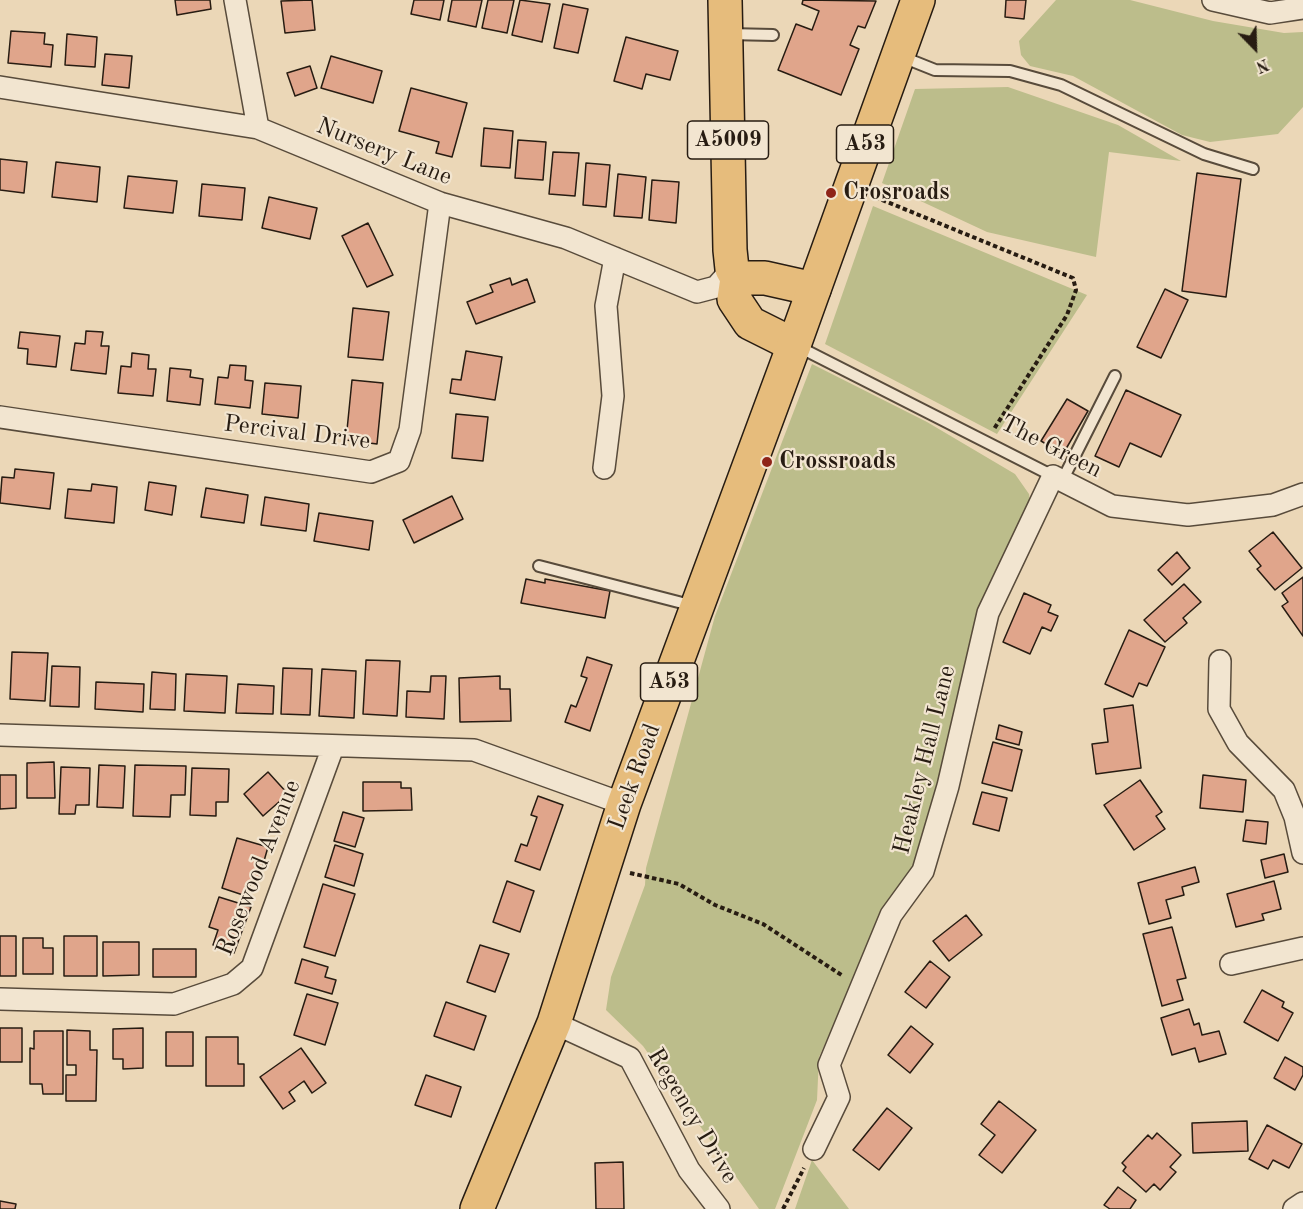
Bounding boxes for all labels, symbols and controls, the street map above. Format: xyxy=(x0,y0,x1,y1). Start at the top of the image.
north arrow xyxy=(1225,18,1285,78)
text: N xyxy=(1253,55,1271,74)
street label: Nursery Lane xyxy=(312,112,456,192)
road number: A5009 xyxy=(688,121,768,159)
road number: A53 xyxy=(836,125,894,163)
place label: Crosroads xyxy=(843,179,950,207)
marker: Crosroads xyxy=(824,186,838,200)
street label: The Green xyxy=(995,409,1107,485)
street label: Percival Drive xyxy=(222,410,372,456)
place label: Crossroads xyxy=(779,448,896,476)
marker: Crossroads xyxy=(760,455,774,469)
road number: A53 xyxy=(640,663,698,701)
street label: Heakley Hall Lane xyxy=(888,663,962,857)
street label: Leek Road xyxy=(603,720,667,834)
street label: Rosewood Avenue xyxy=(211,776,307,960)
street label: Regency Drive xyxy=(640,1043,744,1189)

